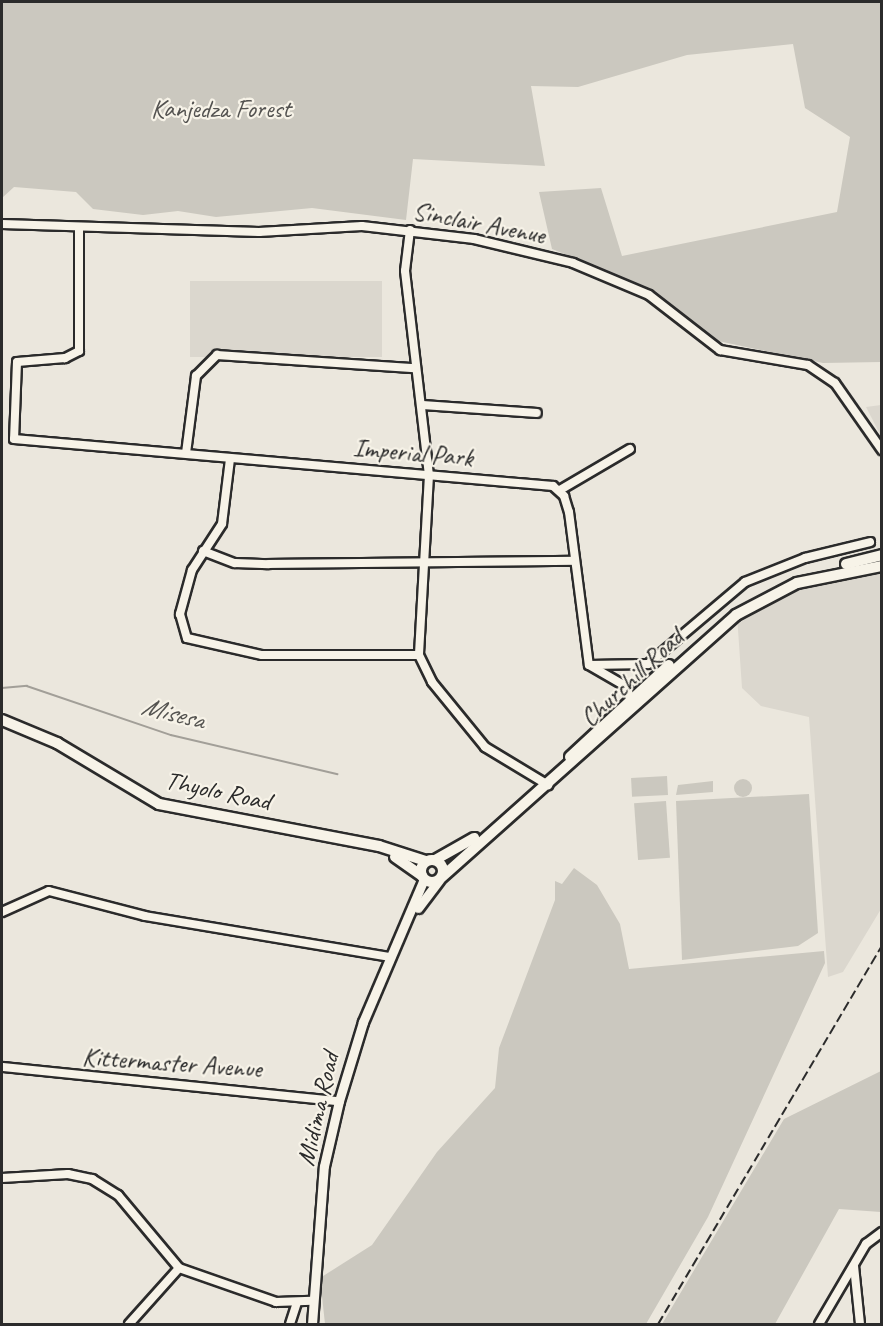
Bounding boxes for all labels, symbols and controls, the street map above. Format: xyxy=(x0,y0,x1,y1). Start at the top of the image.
park label: Kanjedza Forest xyxy=(151,93,291,125)
street label: Sinclair Avenue xyxy=(410,195,548,251)
street label: Imperial Park xyxy=(352,432,474,474)
street label: Churchill Road xyxy=(574,623,690,733)
water label: Misesa xyxy=(139,690,207,736)
street label: Thyolo Road xyxy=(163,765,273,817)
street label: Kittermaster Avenue xyxy=(81,1041,263,1085)
street label: Midima Road xyxy=(290,1049,346,1169)

